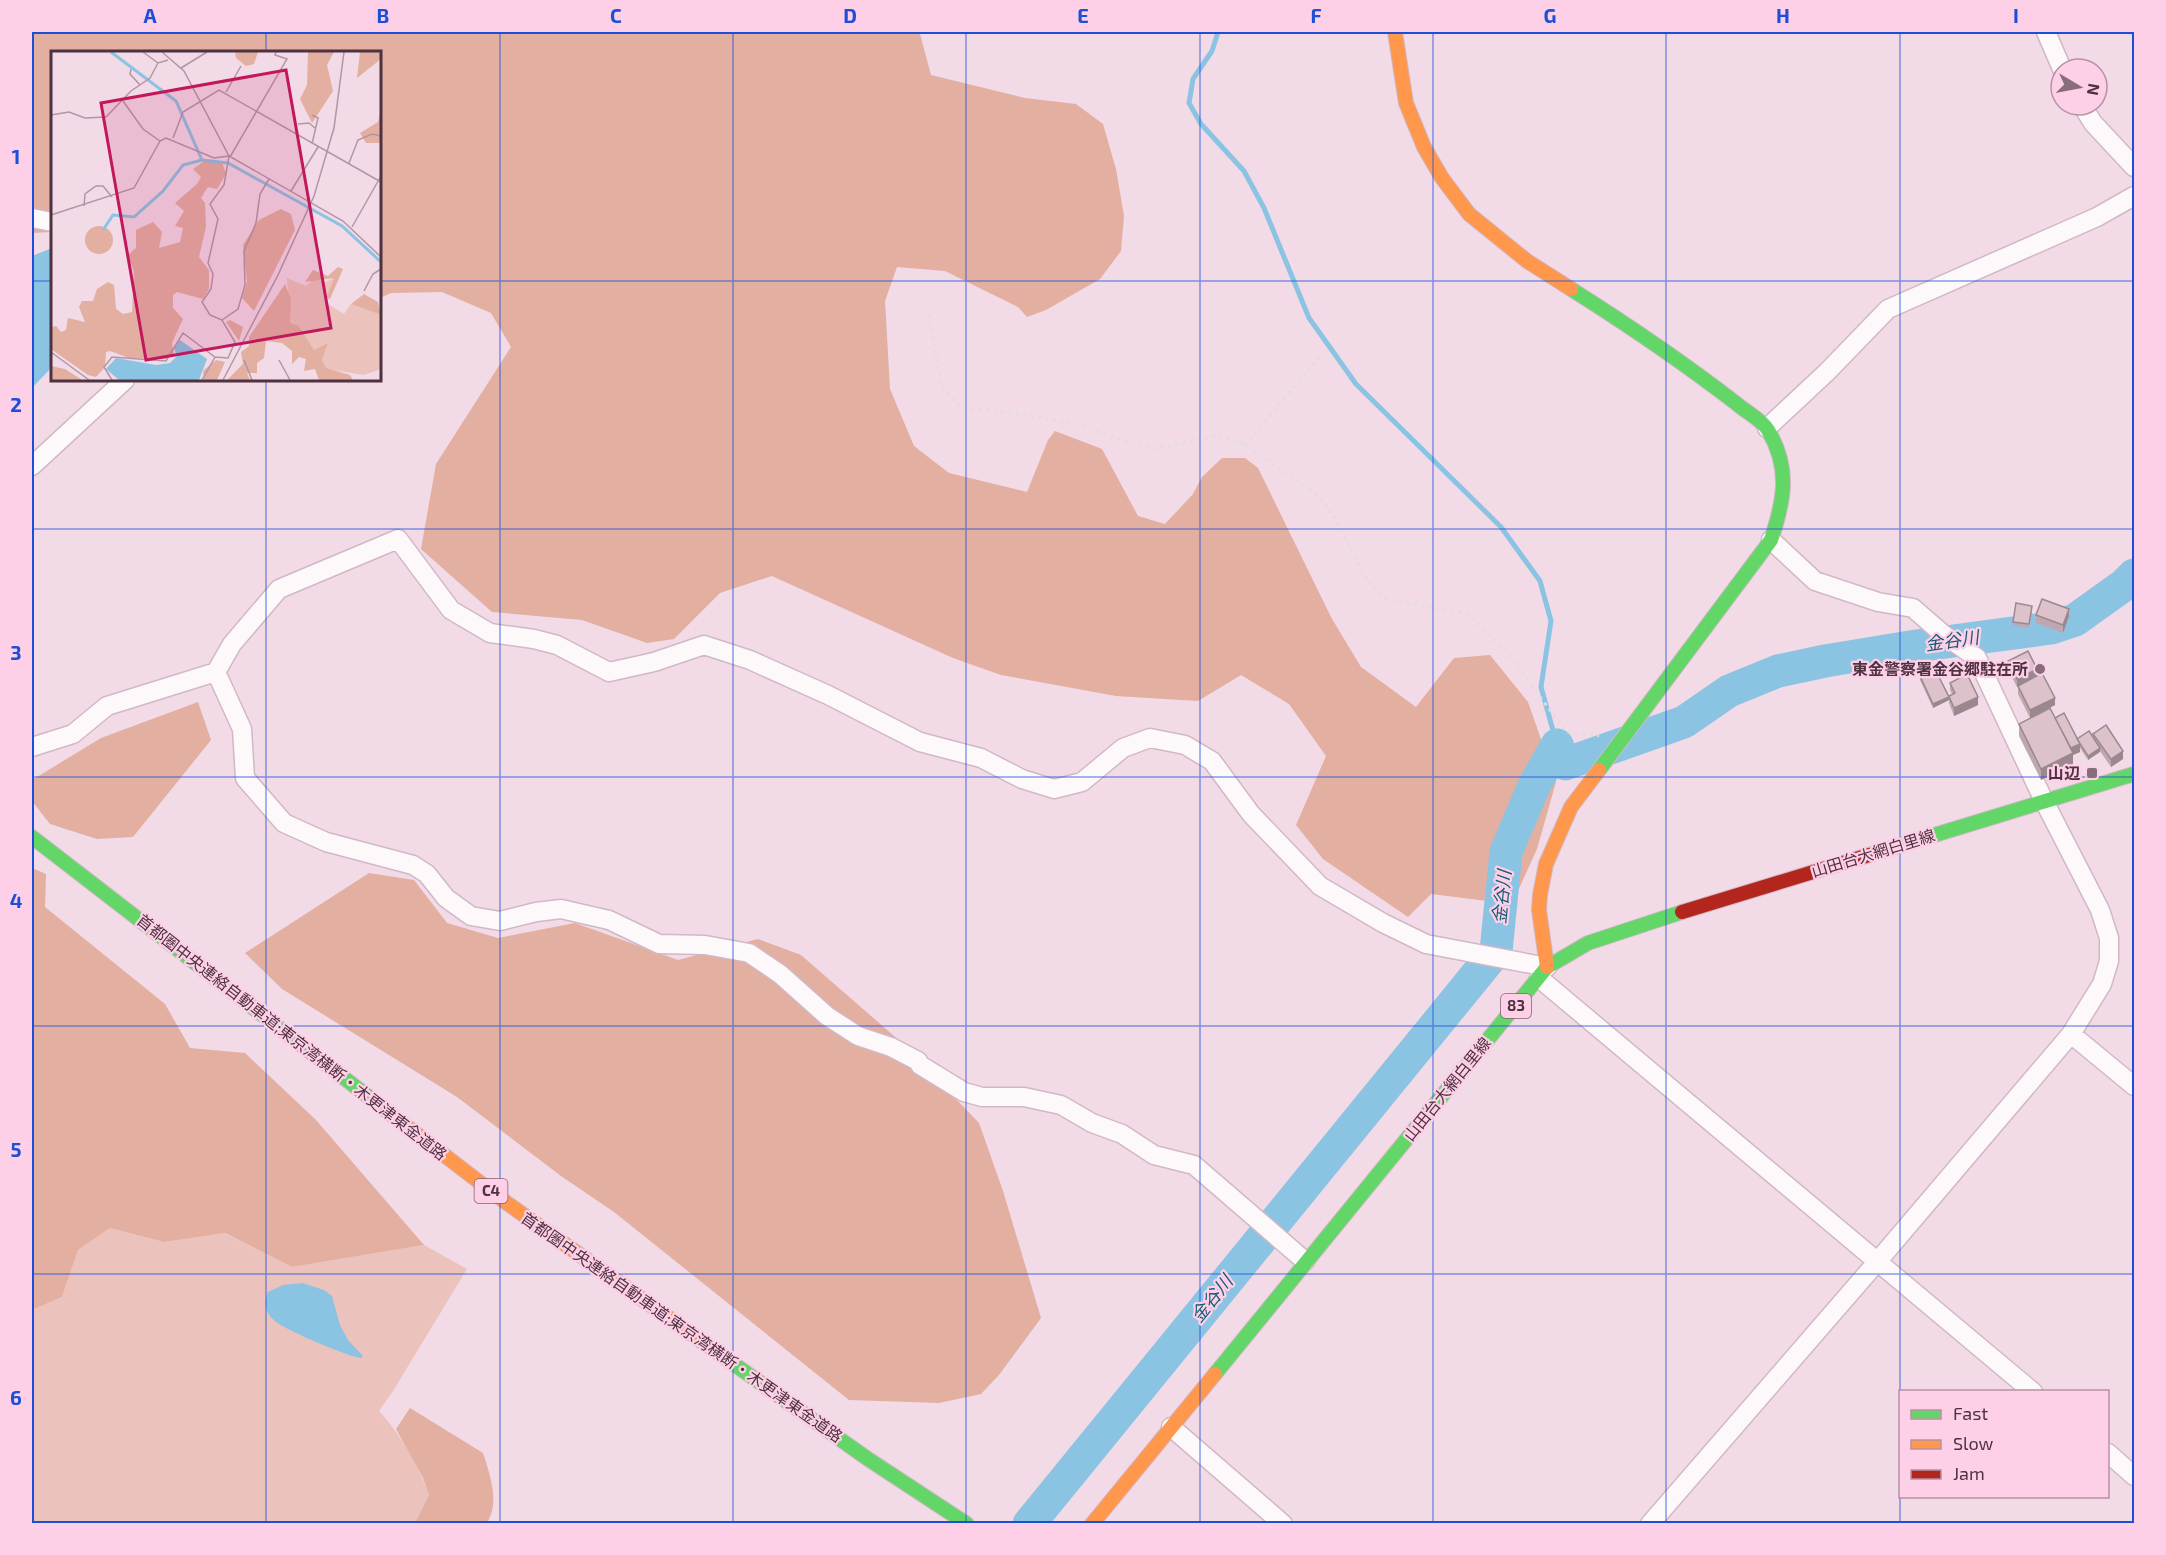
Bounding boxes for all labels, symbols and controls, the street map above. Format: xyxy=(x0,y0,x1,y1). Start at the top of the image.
text: A xyxy=(143,3,157,27)
text: B xyxy=(377,3,389,27)
text: C xyxy=(610,3,622,27)
text: D xyxy=(843,3,857,27)
text: E xyxy=(1077,3,1089,27)
text: F xyxy=(1310,3,1322,27)
text: G xyxy=(1544,3,1556,27)
text: H xyxy=(1776,3,1790,27)
text: I xyxy=(2013,3,2019,27)
inset map xyxy=(51,51,381,381)
north arrow xyxy=(2049,57,2109,117)
text: N xyxy=(2084,82,2105,97)
text: 1 xyxy=(12,144,20,168)
text: 2 xyxy=(10,392,22,416)
water label: 金谷川 xyxy=(1924,625,1982,655)
text: 3 xyxy=(10,640,22,664)
place label: 東金警察署金谷郷駐在所 xyxy=(1852,659,2028,678)
marker: 東金警察署金谷郷駐在所 xyxy=(2033,662,2047,676)
place label: 山辺 xyxy=(2048,763,2081,782)
marker: 山辺 xyxy=(2085,766,2099,780)
street label: 山田台大網白里線 xyxy=(1809,825,1937,880)
water label: 金谷川 xyxy=(1487,867,1515,925)
text: 4 xyxy=(10,888,23,912)
street label: 首都圏中央連絡自動車道;東京湾横断・木更津東金道路 xyxy=(134,910,451,1163)
road number: 83 xyxy=(1501,994,1531,1018)
street label: 山田台大網白里線 xyxy=(1399,1033,1494,1144)
text: 5 xyxy=(10,1137,22,1161)
road number: C4 xyxy=(474,1179,508,1203)
street label: 首都圏中央連絡自動車道;東京湾横断・木更津東金道路 xyxy=(518,1208,847,1446)
water label: 金谷川 xyxy=(1186,1269,1238,1326)
text: 6 xyxy=(10,1385,22,1409)
legend xyxy=(1899,1390,2109,1498)
text: Fast xyxy=(1953,1402,1988,1424)
text: Slow xyxy=(1953,1432,1994,1454)
text: Jam xyxy=(1953,1462,1985,1484)

